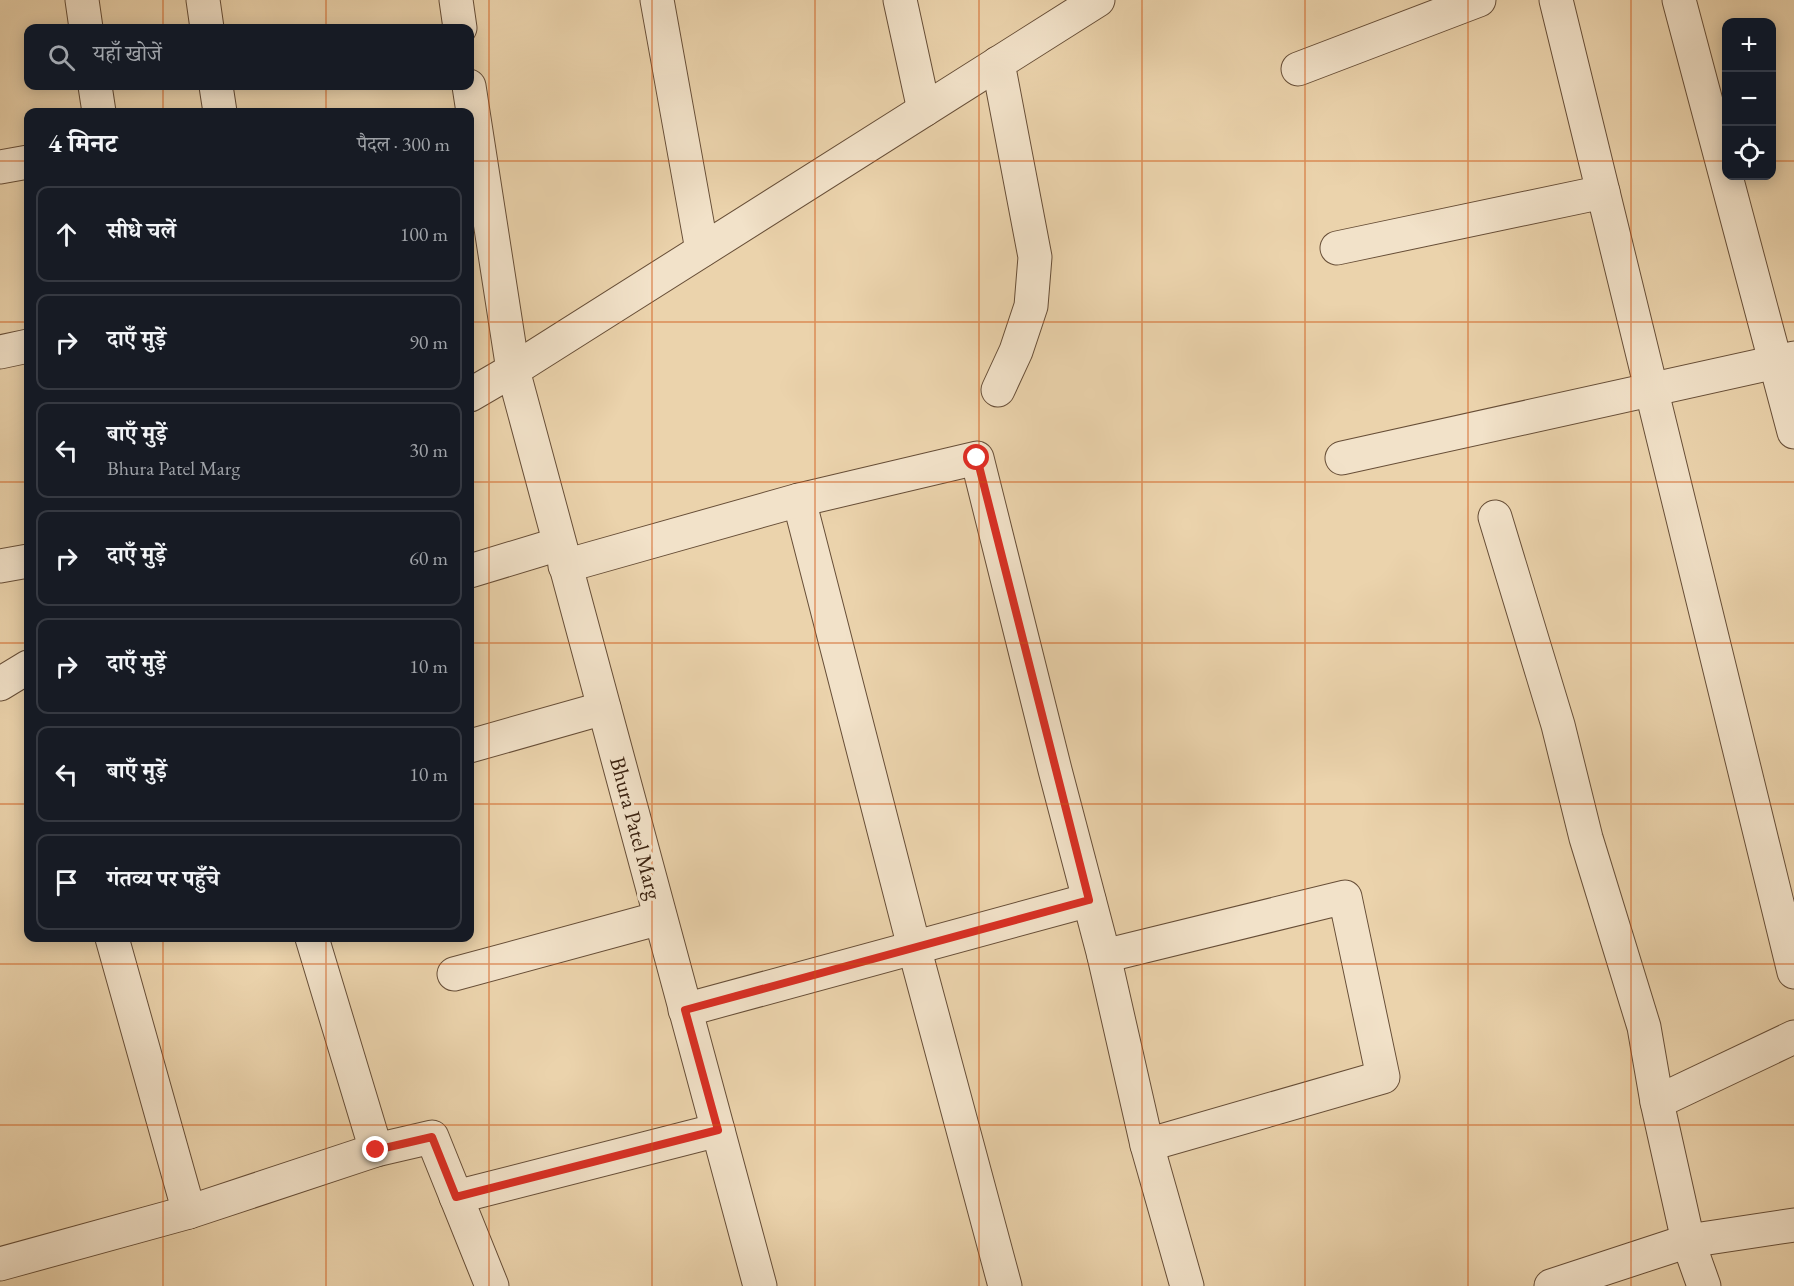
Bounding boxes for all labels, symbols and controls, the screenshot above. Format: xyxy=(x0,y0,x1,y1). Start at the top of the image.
map controls xyxy=(1722,18,1776,180)
button: + xyxy=(1722,18,1776,72)
search box xyxy=(24,24,474,90)
text: यहाँ खोजें xyxy=(93,39,162,68)
icon: search xyxy=(45,41,78,74)
button: − xyxy=(1722,72,1776,126)
text: 4 मिनट xyxy=(48,126,117,160)
button: locate xyxy=(1722,126,1776,180)
text: पैदल · 300 m xyxy=(357,131,450,157)
text: सीधे चलें xyxy=(107,216,176,245)
icon: ahead xyxy=(50,218,83,251)
text: 100 m xyxy=(400,221,448,247)
text: दाएँ मुड़ें xyxy=(107,324,166,353)
icon: right xyxy=(50,326,83,359)
text: 90 m xyxy=(409,329,448,355)
text: बाएँ मुड़ें xyxy=(107,419,167,448)
icon: left xyxy=(50,434,83,467)
text: 30 m xyxy=(409,437,448,463)
route start xyxy=(963,444,989,470)
text: Bhura Patel Marg xyxy=(107,455,240,481)
text: दाएँ मुड़ें xyxy=(107,540,166,569)
icon: right xyxy=(50,542,83,575)
text: 60 m xyxy=(409,545,448,571)
text: दाएँ मुड़ें xyxy=(107,648,166,677)
icon: right xyxy=(50,650,83,683)
text: 10 m xyxy=(409,653,448,679)
street label: Bhura Patel Marg xyxy=(603,754,669,903)
text: बाएँ मुड़ें xyxy=(107,756,167,785)
icon: left xyxy=(50,758,83,791)
text: 10 m xyxy=(409,761,448,787)
text: गंतव्य पर पहुँचे xyxy=(107,864,219,893)
icon: arrive xyxy=(50,866,83,899)
route end xyxy=(362,1136,388,1162)

